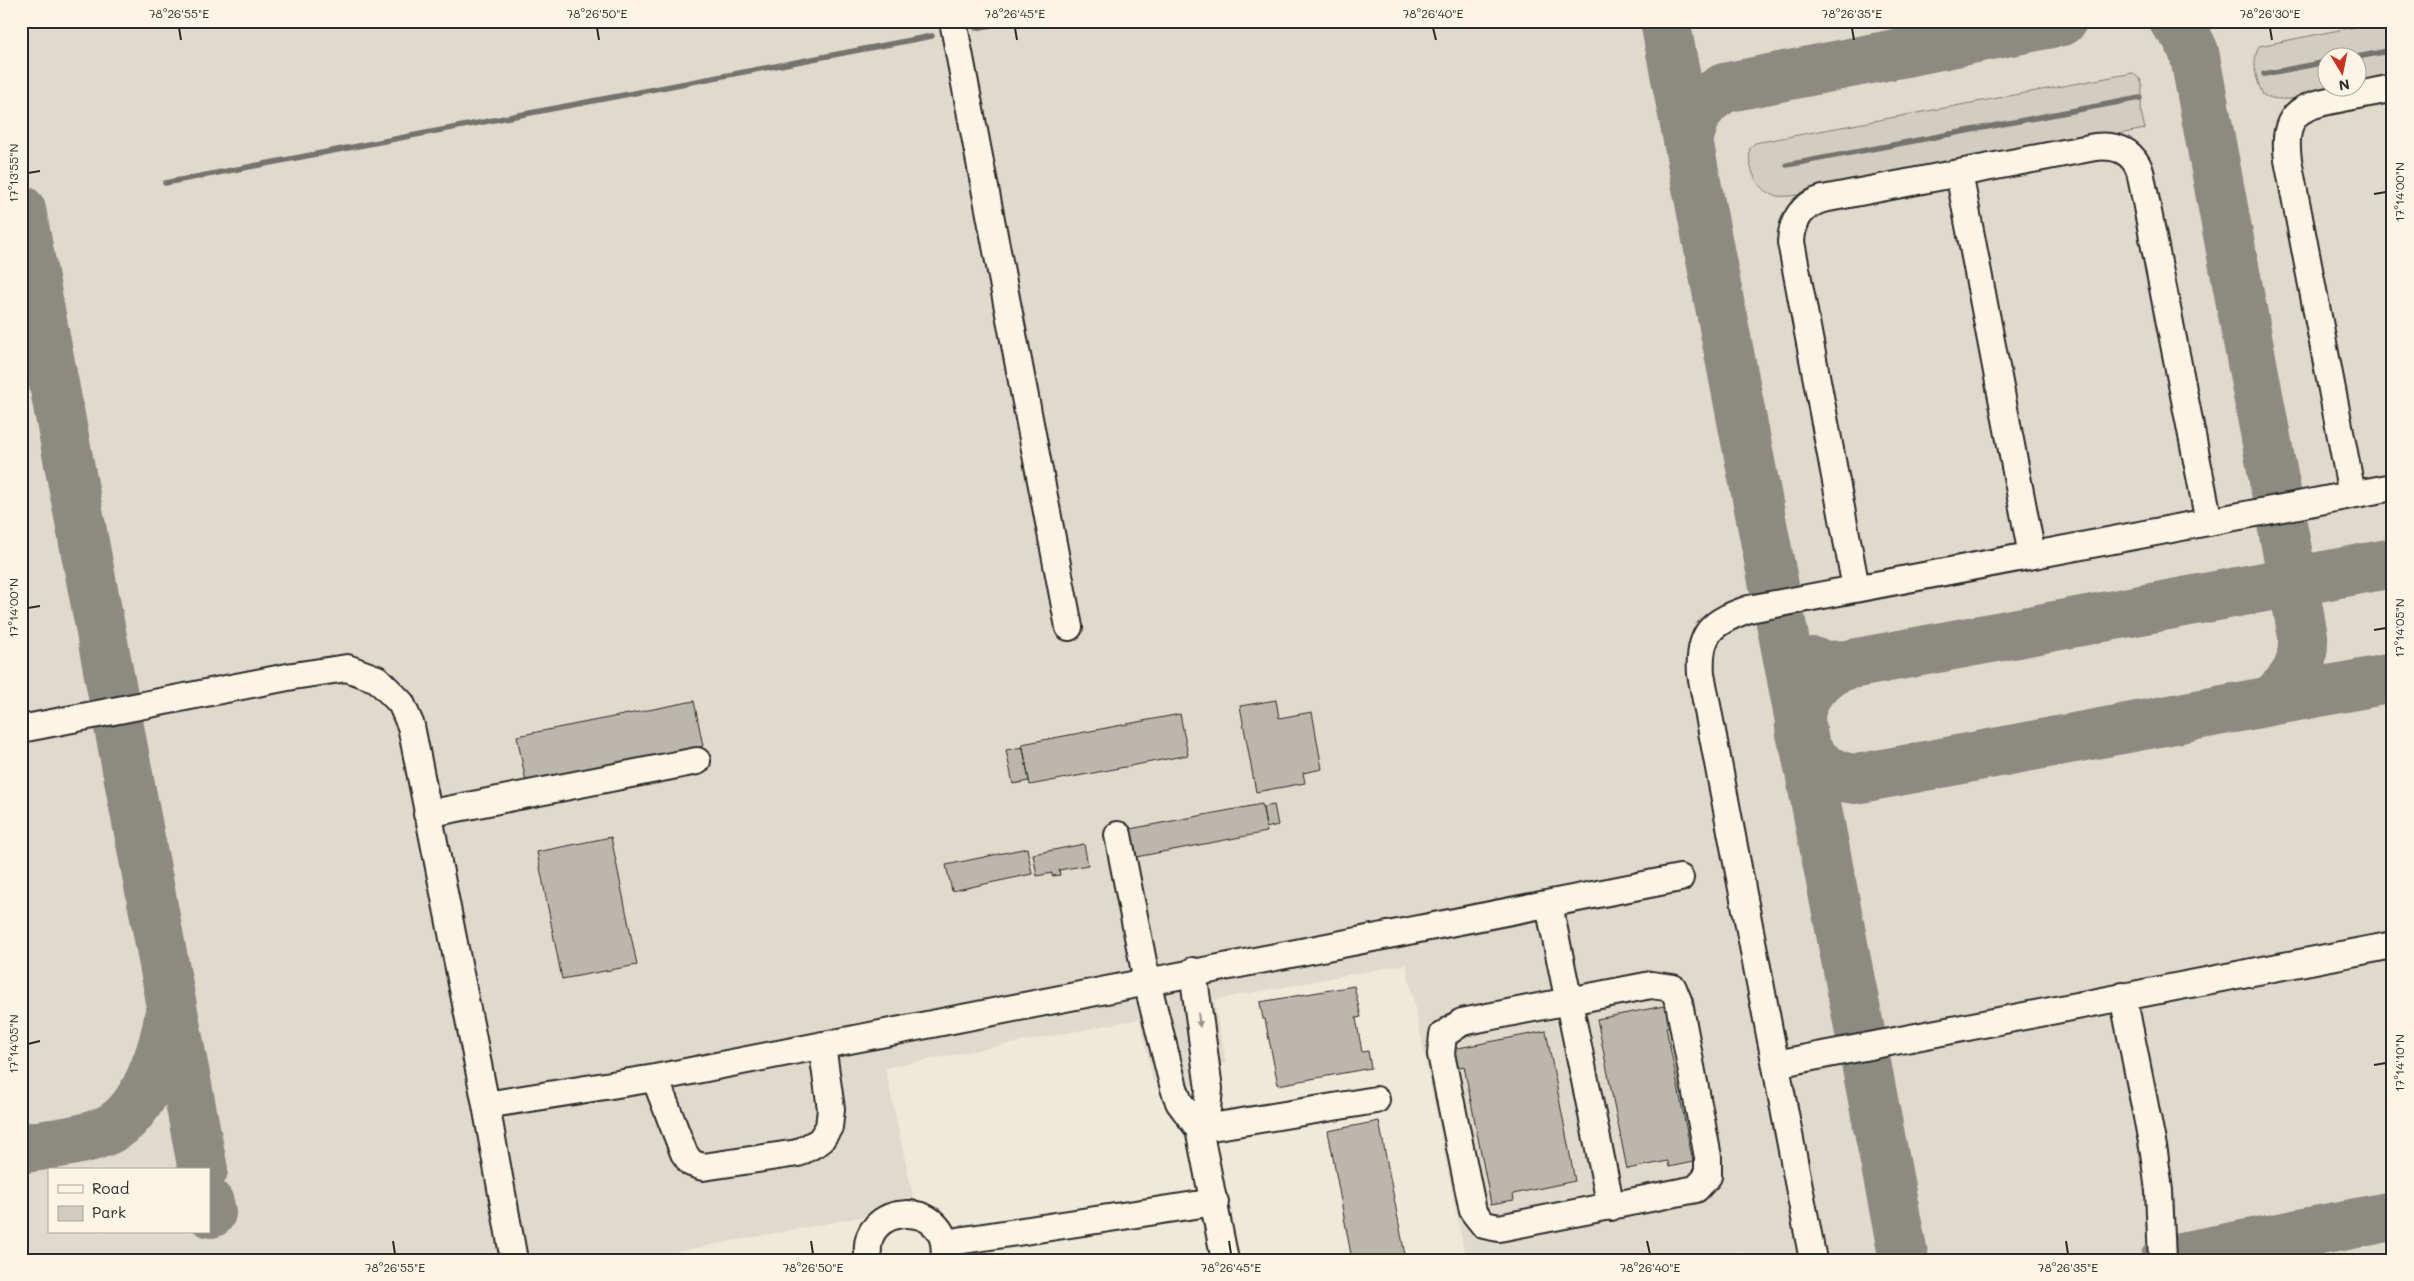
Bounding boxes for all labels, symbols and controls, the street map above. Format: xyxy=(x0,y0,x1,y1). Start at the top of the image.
text: 78°26'55"E xyxy=(149,5,209,21)
text: 78°26'50"E xyxy=(567,5,627,21)
text: 78°26'45"E xyxy=(985,5,1045,21)
text: 78°26'40"E xyxy=(1403,5,1463,21)
text: 78°26'35"E xyxy=(1822,5,1882,21)
text: 78°26'30"E xyxy=(2240,5,2300,21)
north arrow xyxy=(2316,48,2366,98)
text: N xyxy=(2337,75,2351,96)
text: 17°13'55"N xyxy=(5,144,21,202)
text: 17°14'00"N xyxy=(2391,162,2407,222)
text: 17°14'00"N xyxy=(5,578,21,638)
text: 17°14'05"N xyxy=(2391,598,2407,658)
one-way arrow xyxy=(1195,1012,1203,1028)
text: 17°14'05"N xyxy=(5,1014,21,1074)
text: 17°14'10"N xyxy=(2391,1034,2407,1092)
legend xyxy=(48,1168,210,1234)
text: Road xyxy=(92,1178,129,1198)
text: Park xyxy=(92,1202,126,1222)
text: 78°26'55"E xyxy=(365,1259,425,1275)
text: 78°26'50"E xyxy=(783,1259,843,1275)
text: 78°26'45"E xyxy=(1201,1259,1261,1275)
text: 78°26'40"E xyxy=(1620,1259,1680,1275)
text: 78°26'35"E xyxy=(2038,1259,2098,1275)

